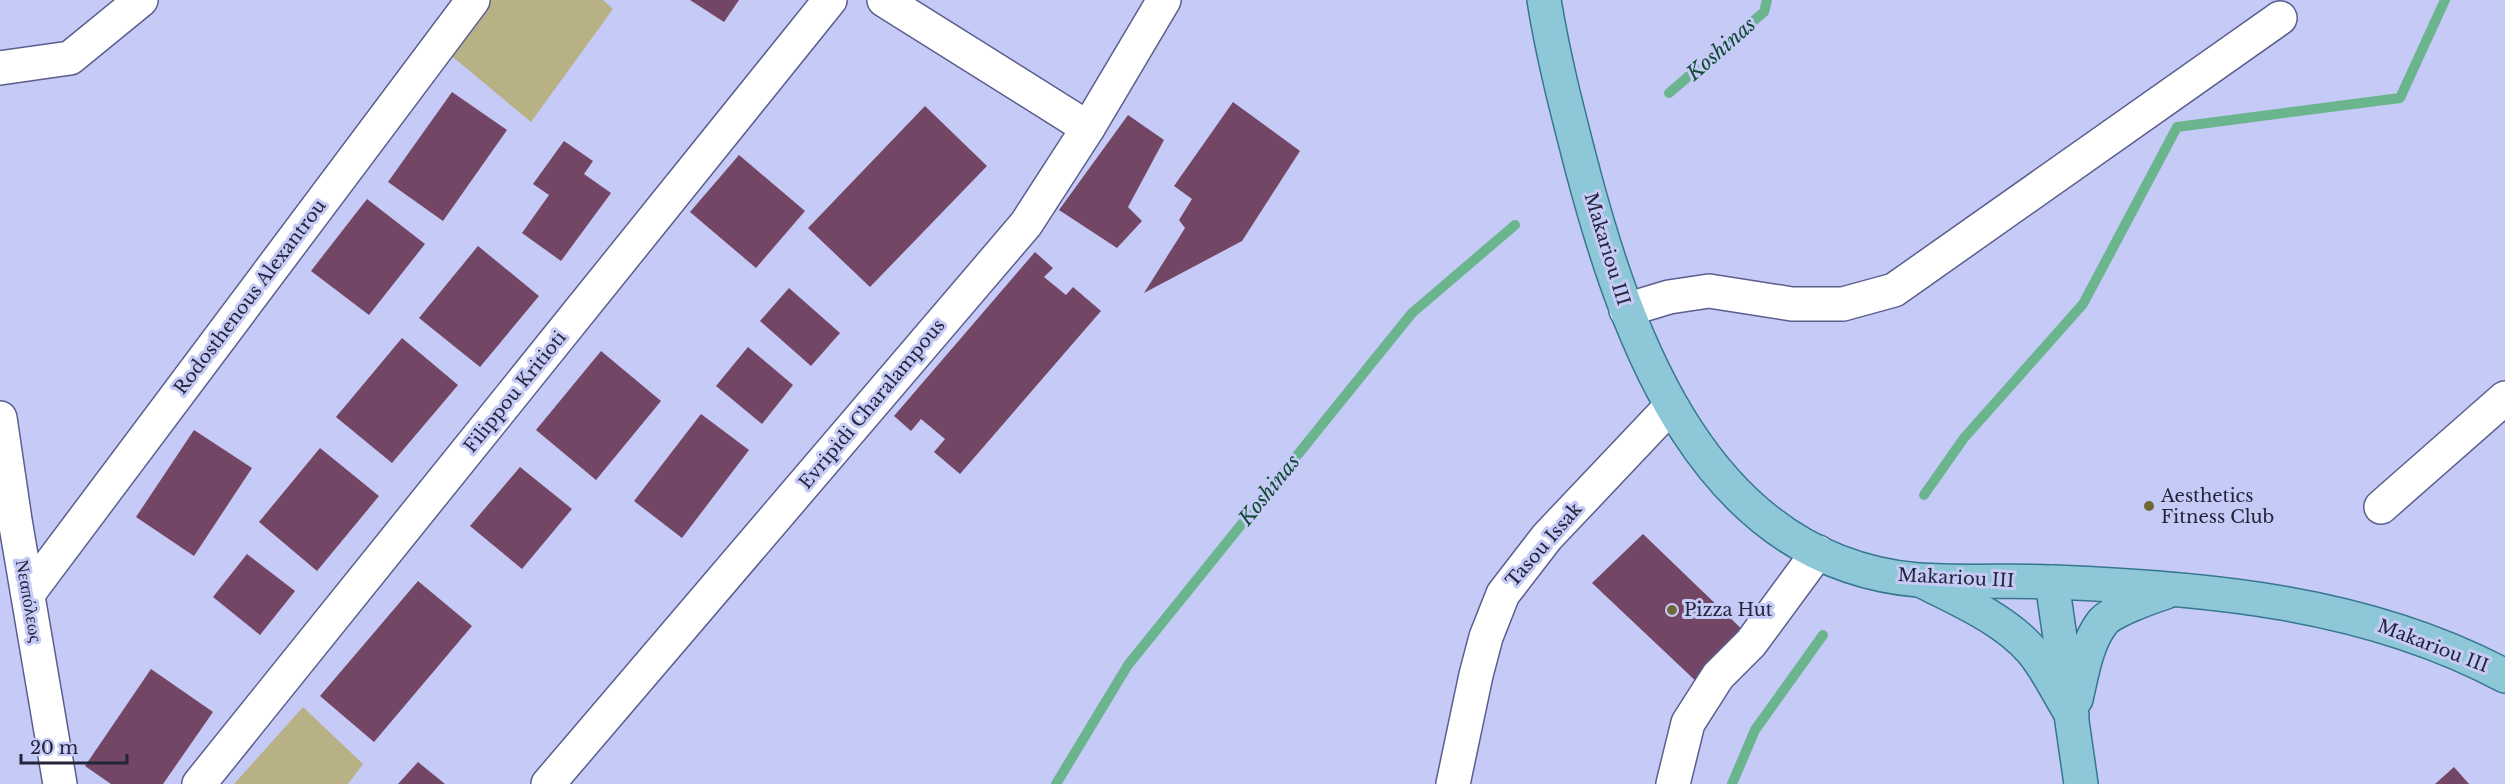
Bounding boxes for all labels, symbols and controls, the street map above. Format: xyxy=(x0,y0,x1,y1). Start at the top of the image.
water label: Koshinas xyxy=(1681,12,1761,86)
street label: Makariou III xyxy=(1579,190,1635,308)
street label: Rodosthenous Alexantrou xyxy=(169,195,331,399)
street label: Evripidi Charalampous xyxy=(794,315,950,493)
street label: Filippou Kritioti xyxy=(459,327,571,457)
water label: Koshinas xyxy=(1233,450,1305,531)
place label: Aesthetics Fitness Club xyxy=(2160,485,2274,528)
street label: Tasou Issak xyxy=(1501,498,1587,592)
marker: Aesthetics Fitness Club xyxy=(2142,499,2156,513)
street label: Νεαπόλεως xyxy=(11,558,47,644)
street label: Makariou III xyxy=(1897,564,2015,592)
place label: Pizza Hut xyxy=(1684,599,1773,621)
marker: Pizza Hut xyxy=(1665,603,1679,617)
street label: Makariou III xyxy=(2375,615,2491,677)
scale bar xyxy=(21,727,128,765)
text: 20 m xyxy=(30,737,78,759)

